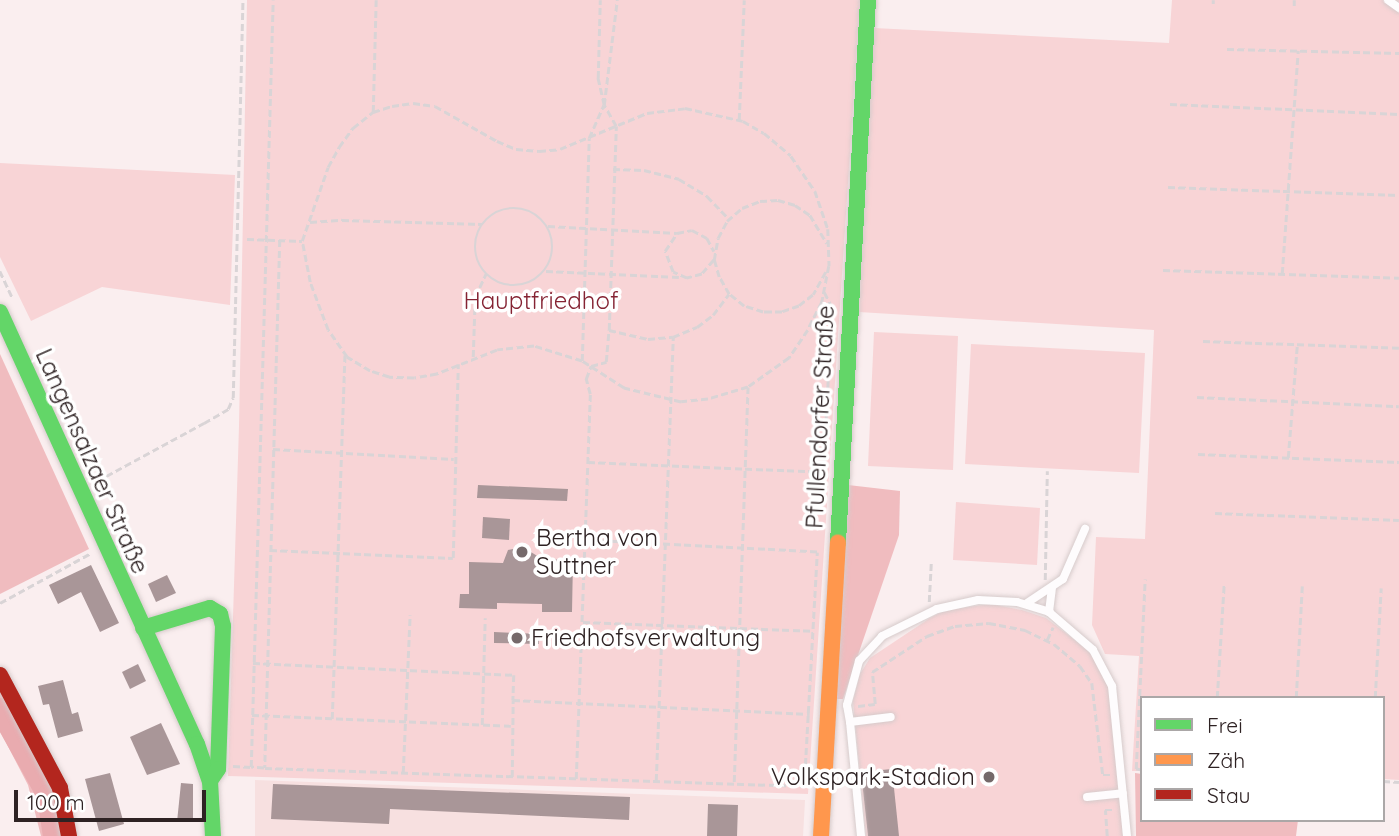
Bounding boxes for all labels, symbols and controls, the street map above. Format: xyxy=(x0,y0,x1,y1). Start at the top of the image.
park label: Hauptfriedhof xyxy=(463,287,619,315)
street label: Pfullendorfer Straße xyxy=(800,305,840,529)
street label: Langensalzaer Straße xyxy=(29,344,155,578)
place label: Bertha von Suttner xyxy=(536,524,658,580)
marker: Bertha von Suttner xyxy=(514,544,530,560)
place label: Friedhofsverwaltung xyxy=(531,624,760,652)
marker: Friedhofsverwaltung xyxy=(509,630,525,646)
legend xyxy=(1140,696,1385,822)
text: Frei xyxy=(1207,712,1243,738)
text: Zäh xyxy=(1207,747,1245,773)
place label: Volkspark-Stadion xyxy=(771,763,975,791)
marker: Volkspark-Stadion xyxy=(981,769,997,785)
scale bar xyxy=(18,776,210,820)
text: Stau xyxy=(1207,782,1250,808)
text: 100 m xyxy=(27,789,85,815)

